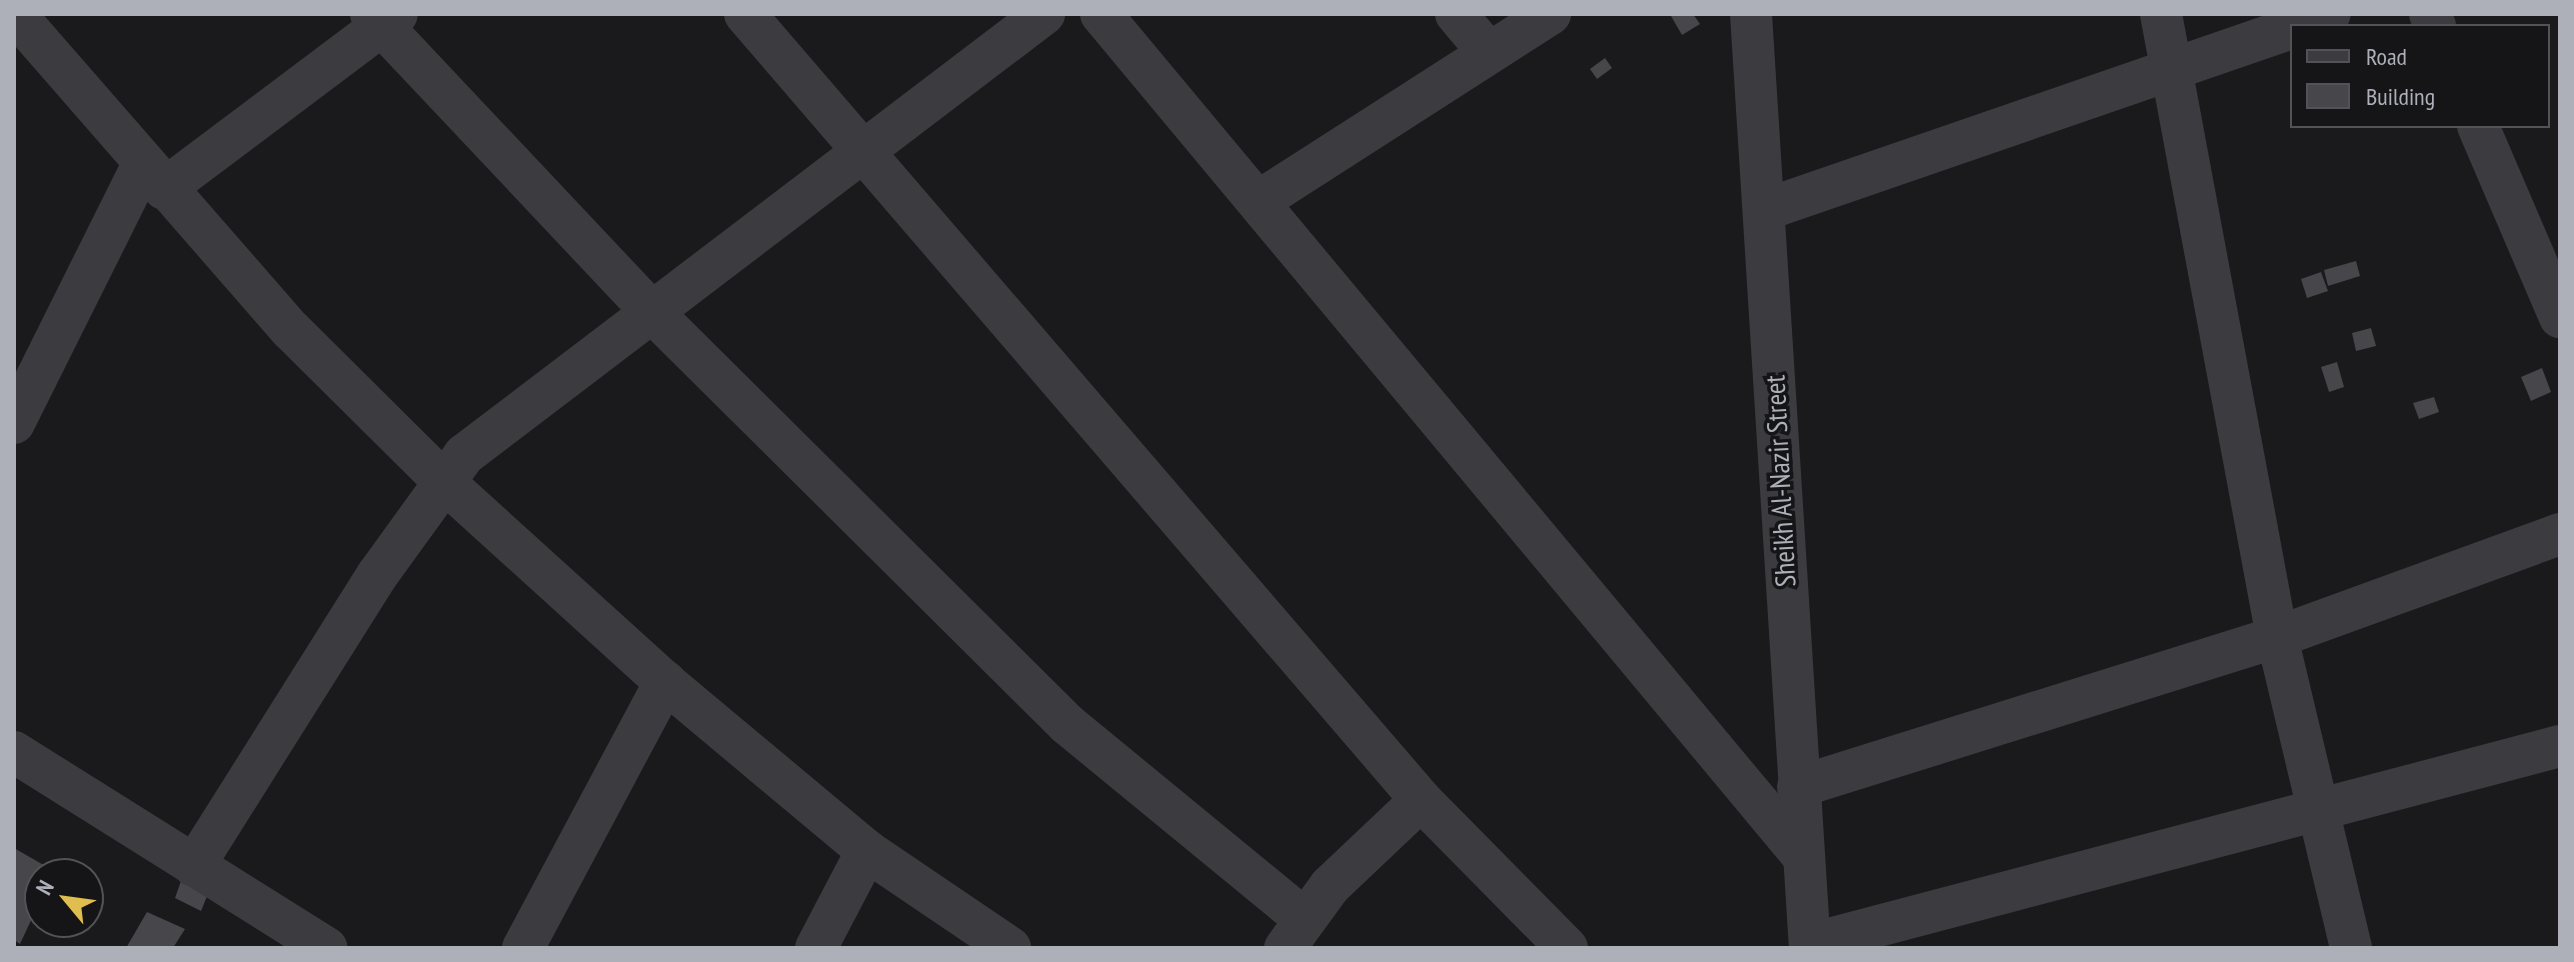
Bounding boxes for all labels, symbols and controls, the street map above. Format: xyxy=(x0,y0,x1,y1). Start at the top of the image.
legend xyxy=(2290,24,2550,128)
text: Road xyxy=(2366,41,2407,72)
text: Building xyxy=(2366,81,2435,112)
street label: Sheikh Al-Nazir Street xyxy=(1758,374,1802,588)
north arrow xyxy=(24,858,104,938)
text: N xyxy=(30,875,60,899)

